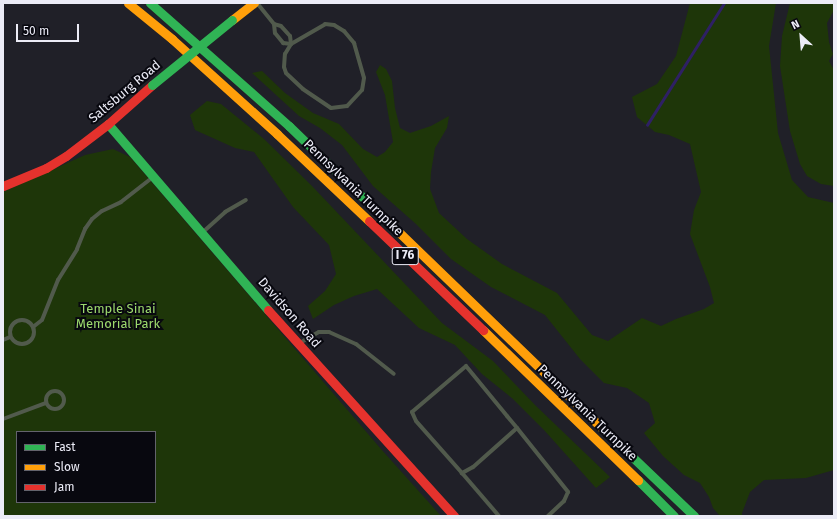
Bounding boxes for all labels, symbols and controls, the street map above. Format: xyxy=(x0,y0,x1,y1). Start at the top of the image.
scale bar xyxy=(18,16,81,42)
north arrow xyxy=(781,16,821,56)
text: N xyxy=(789,17,802,32)
text: 50 m xyxy=(23,24,49,38)
street label: Saltsburg Road xyxy=(86,57,164,127)
street label: Pennsylvania Turnpike xyxy=(300,137,406,239)
road number: I 76 xyxy=(391,246,419,266)
street label: Davidson Road xyxy=(254,275,324,351)
park label: Temple Sinai Memorial Park xyxy=(76,302,160,333)
street label: Pennsylvania Turnpike xyxy=(534,362,640,464)
legend xyxy=(16,431,156,503)
text: Fast xyxy=(54,440,76,454)
text: Slow xyxy=(54,460,80,474)
text: Jam xyxy=(54,480,74,494)

